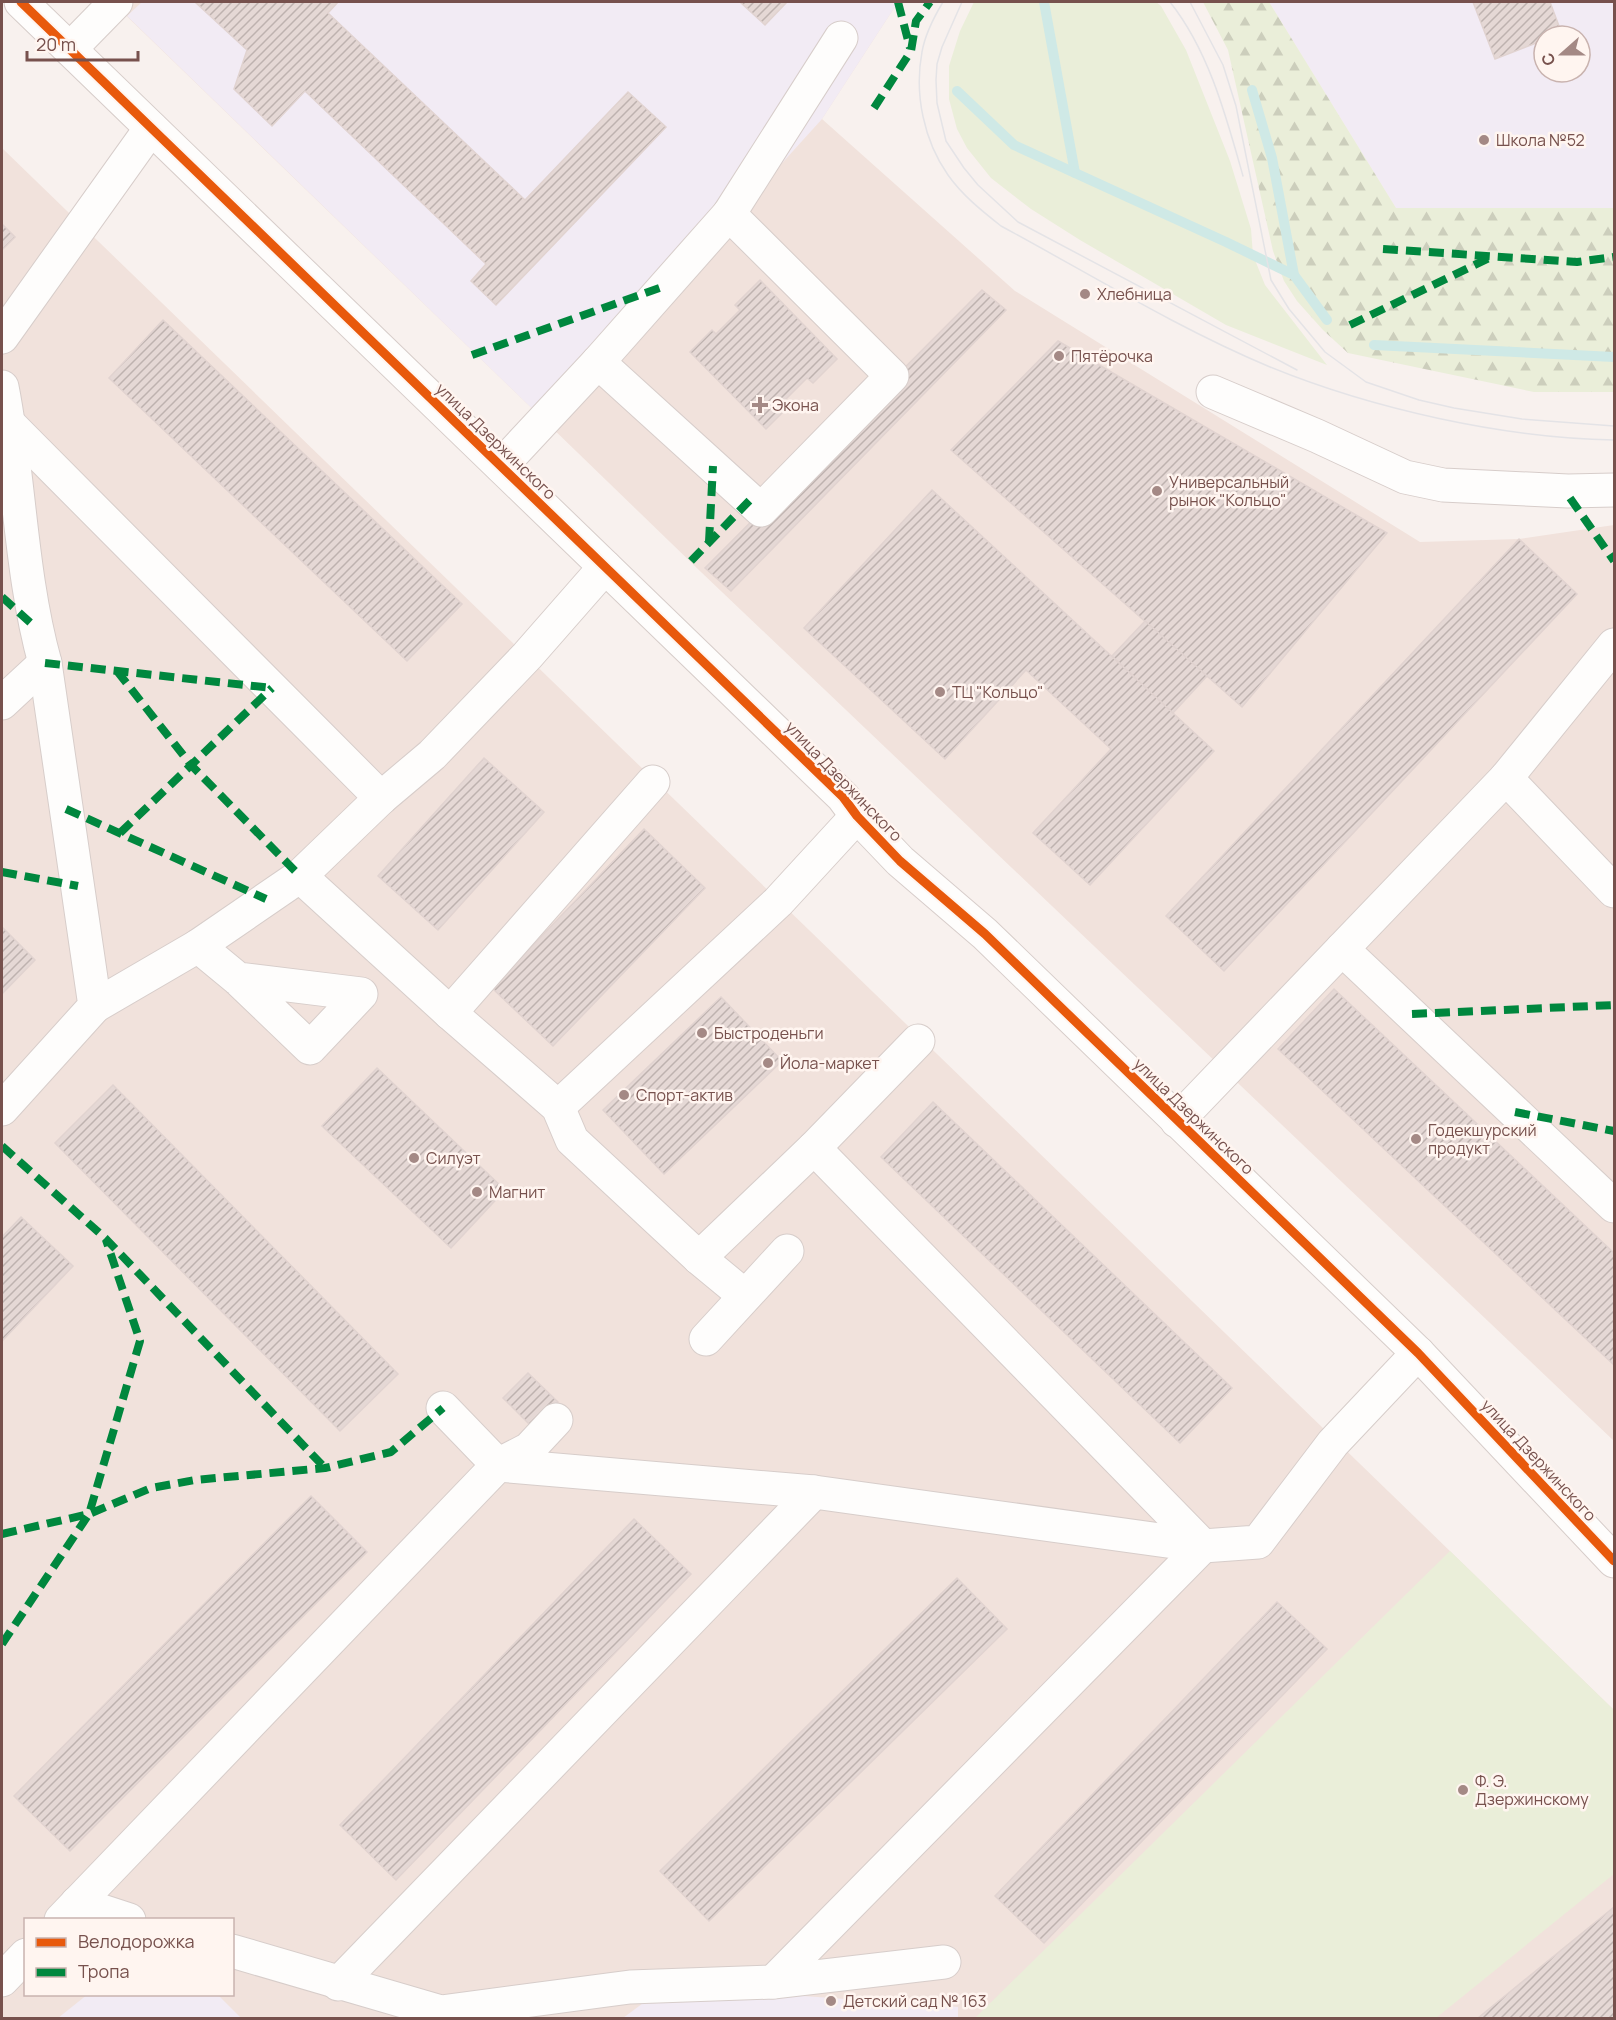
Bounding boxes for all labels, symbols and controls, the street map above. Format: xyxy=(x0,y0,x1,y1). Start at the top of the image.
scale bar xyxy=(27,24,138,62)
north arrow xyxy=(1532,24,1592,84)
text: 20 m xyxy=(36,32,76,56)
text: С xyxy=(1536,50,1560,69)
place label: Школа №52 xyxy=(1496,129,1585,151)
marker: Школа №52 xyxy=(1477,133,1491,147)
place label: Хлебница xyxy=(1097,283,1172,305)
marker: Хлебница xyxy=(1078,287,1092,301)
place label: Пятёрочка xyxy=(1071,345,1153,367)
marker: Пятёрочка xyxy=(1052,349,1066,363)
street label: улица Дзержинского xyxy=(431,378,561,504)
place label: Экона xyxy=(772,394,819,416)
marker: Экона xyxy=(753,398,767,412)
place label: Универсальный рынок "Кольцо" xyxy=(1169,471,1289,511)
marker: Универсальный рынок "Кольцо" xyxy=(1150,484,1164,498)
place label: ТЦ "Кольцо" xyxy=(952,681,1043,703)
marker: ТЦ "Кольцо" xyxy=(933,685,947,699)
street label: улица Дзержинского xyxy=(781,716,907,846)
place label: Быстроденьги xyxy=(714,1022,824,1044)
marker: Быстроденьги xyxy=(695,1026,709,1040)
place label: Йола-маркет xyxy=(780,1052,880,1074)
street label: улица Дзержинского xyxy=(1129,1053,1259,1179)
marker: Йола-маркет xyxy=(761,1056,775,1070)
place label: Спорт-актив xyxy=(636,1084,733,1106)
marker: Спорт-актив xyxy=(617,1088,631,1102)
place label: Годекшурский продукт xyxy=(1428,1119,1537,1159)
marker: Годекшурский продукт xyxy=(1409,1132,1423,1146)
place label: Силуэт xyxy=(426,1147,481,1169)
marker: Силуэт xyxy=(407,1151,421,1165)
place label: Магнит xyxy=(489,1181,545,1203)
marker: Магнит xyxy=(470,1185,484,1199)
street label: улица Дзержинского xyxy=(1477,1394,1601,1526)
place label: Ф. Э. Дзержинскому xyxy=(1475,1770,1589,1810)
marker: Ф. Э. Дзержинскому xyxy=(1456,1783,1470,1797)
legend xyxy=(24,1918,234,1996)
text: Велодорожка xyxy=(78,1929,195,1953)
text: Тропа xyxy=(78,1959,129,1983)
place label: Детский сад № 163 xyxy=(843,1990,987,2012)
marker: Детский сад № 163 xyxy=(824,1994,838,2008)

